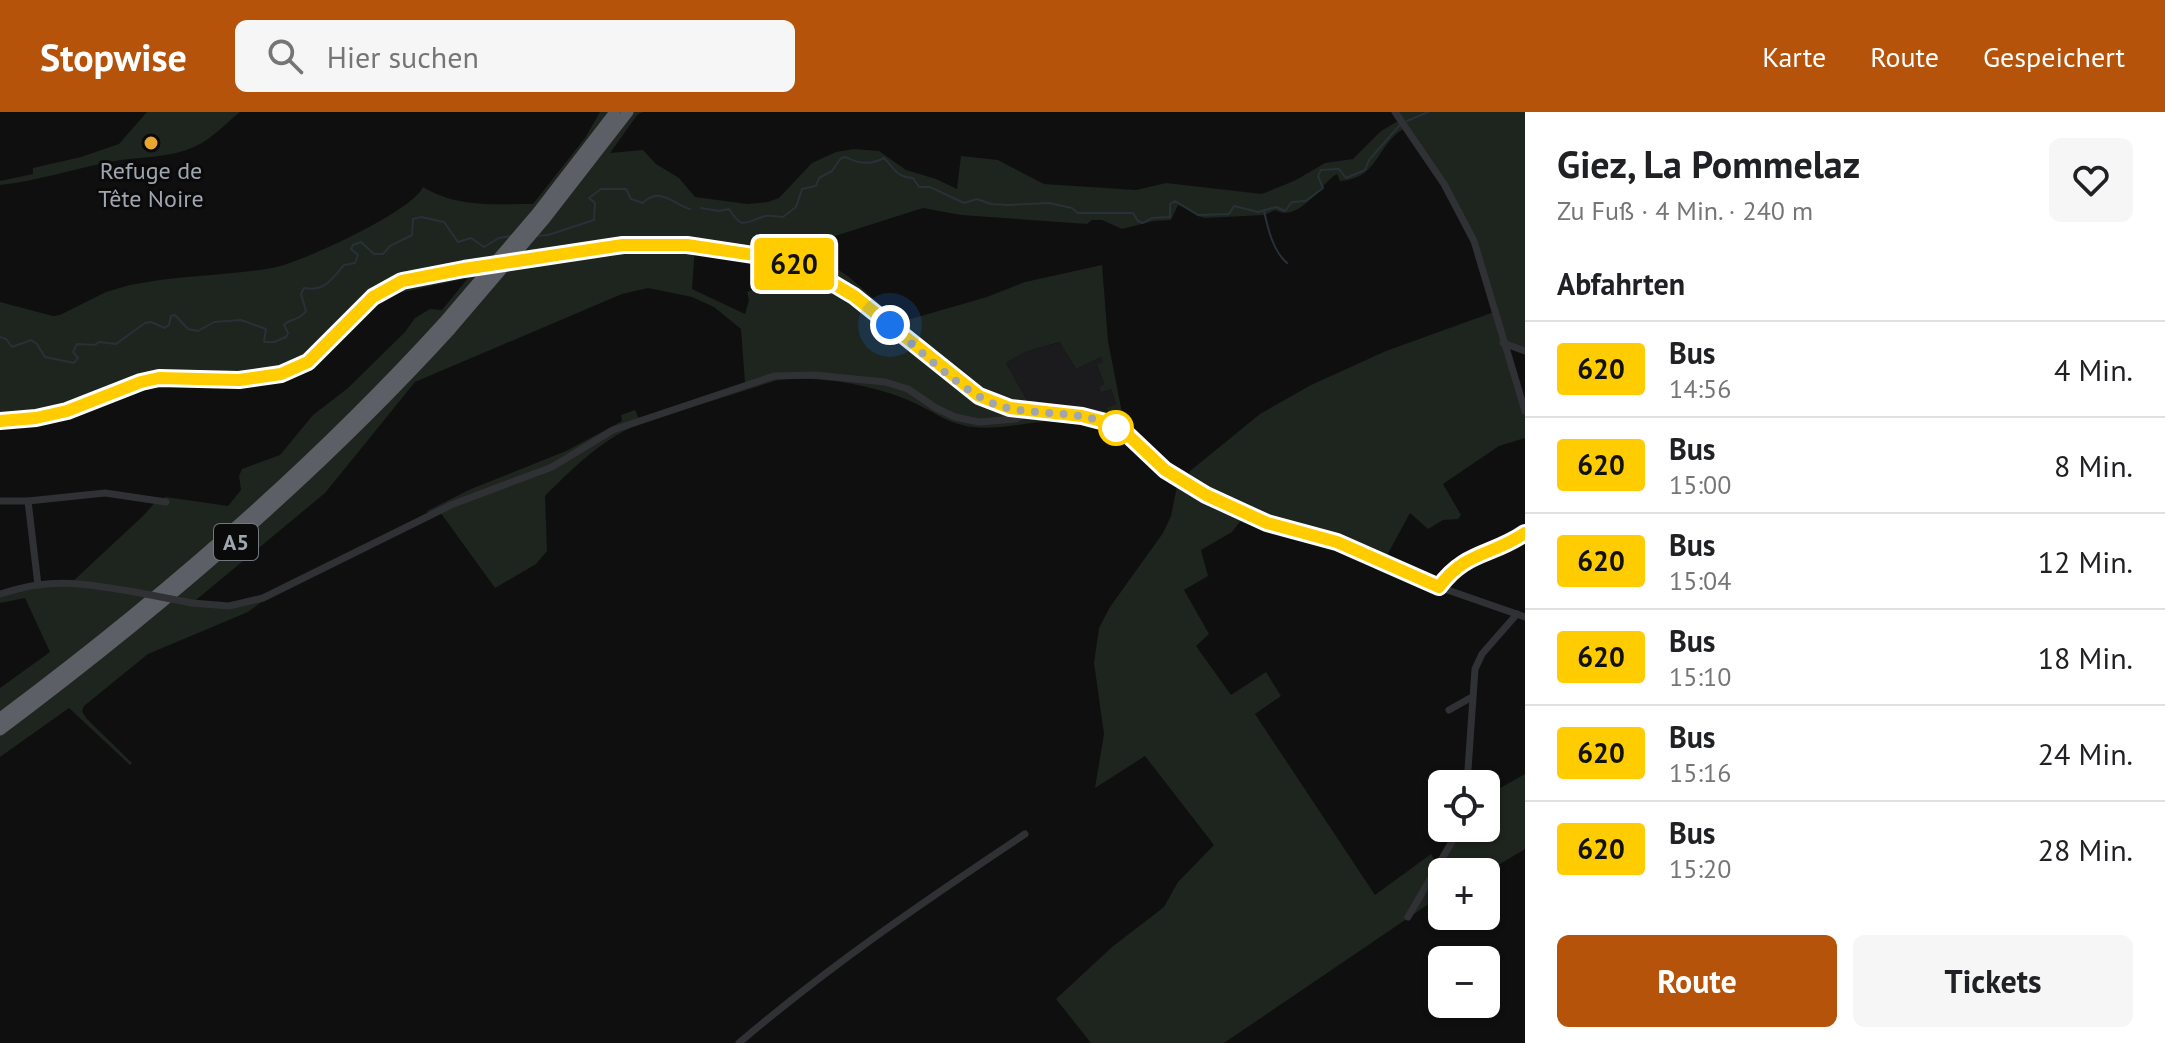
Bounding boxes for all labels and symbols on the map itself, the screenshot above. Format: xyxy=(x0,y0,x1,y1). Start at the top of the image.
marker: Refuge de Tête Noire xyxy=(142,134,160,152)
place label: Refuge de Tête Noire xyxy=(98,155,204,214)
line badge: 620 xyxy=(748,238,840,290)
your location xyxy=(870,305,910,345)
unlabelled marker xyxy=(1099,411,1133,445)
road number: A5 xyxy=(214,524,258,560)

